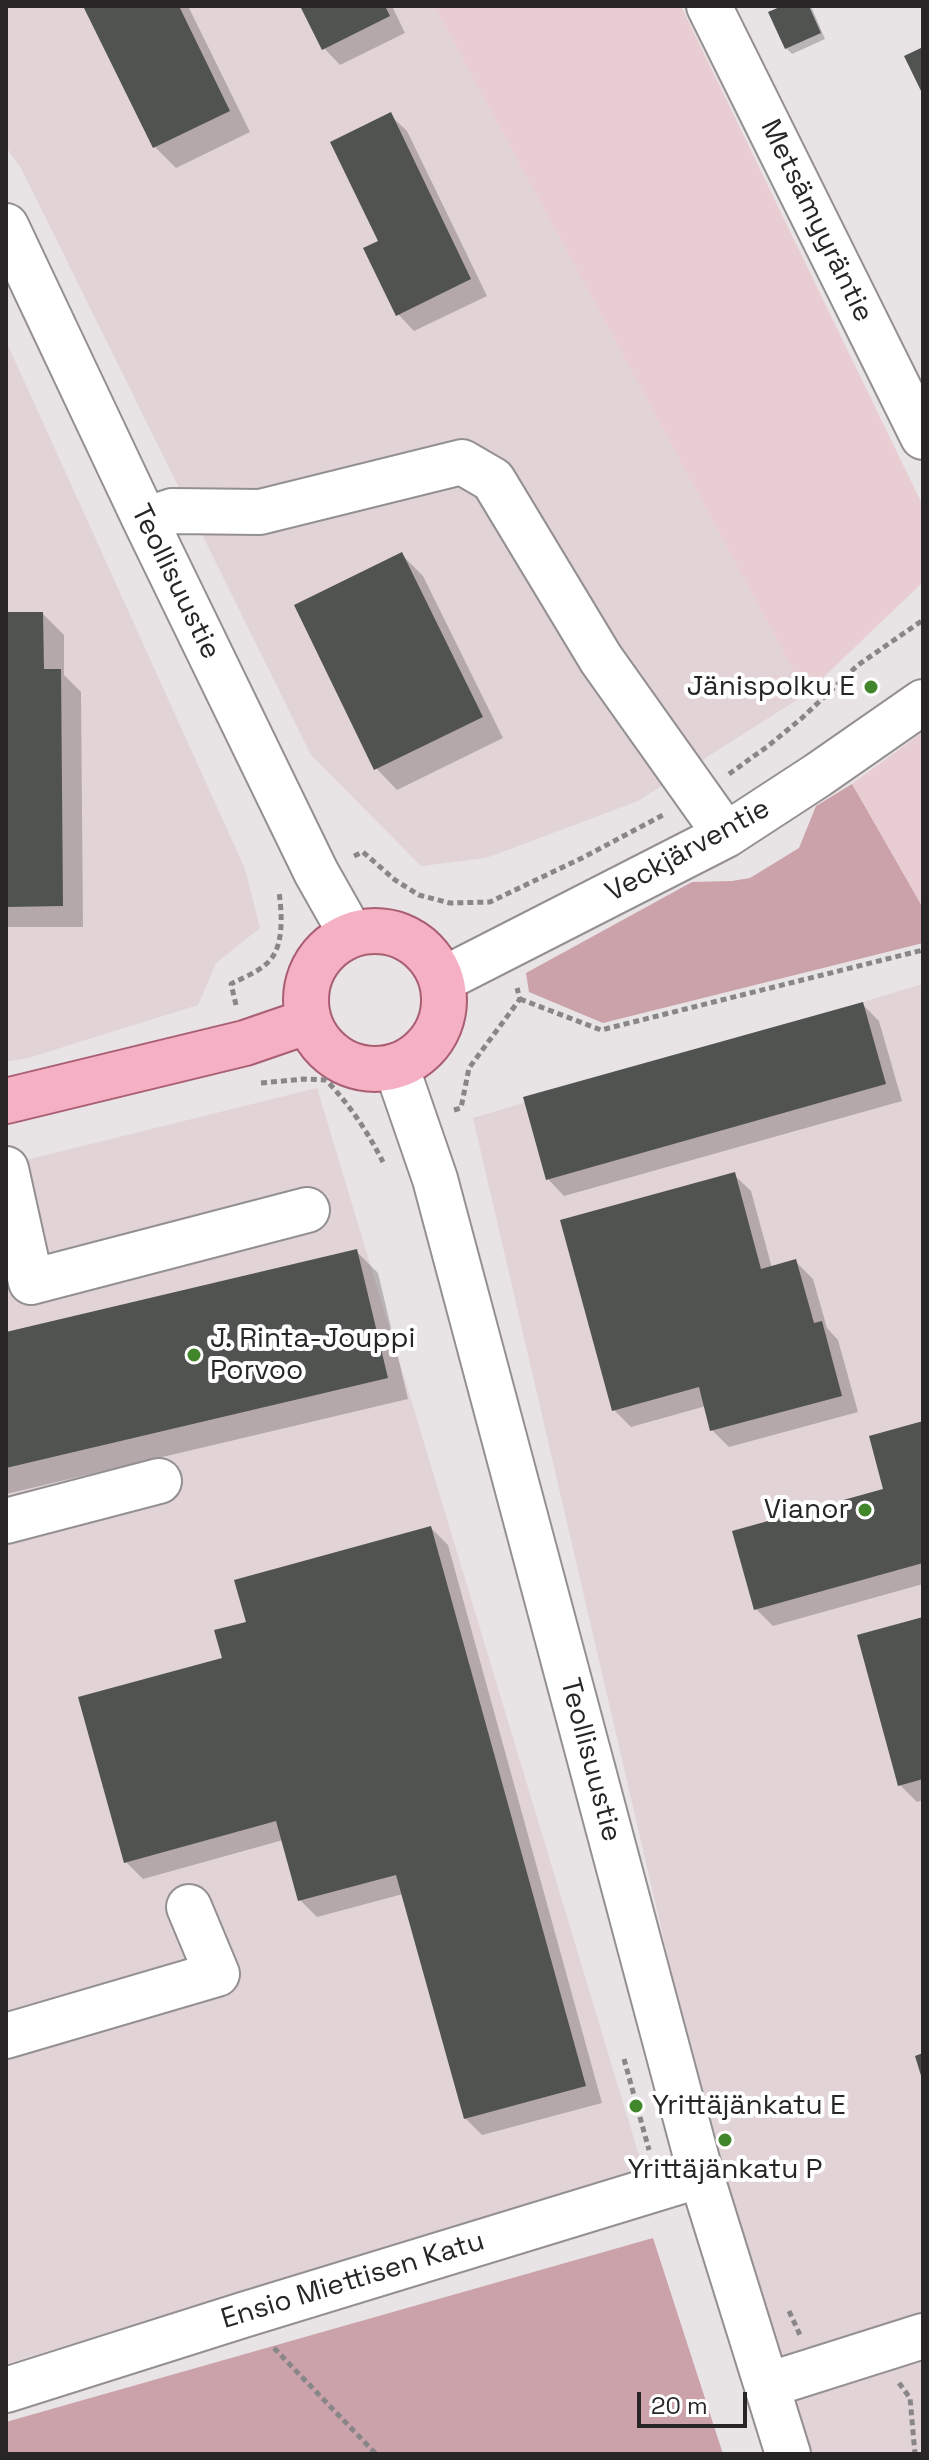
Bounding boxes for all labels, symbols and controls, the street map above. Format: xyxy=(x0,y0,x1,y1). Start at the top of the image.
street label: Metsämyyräntie xyxy=(752,114,880,328)
street label: Teollisuustie xyxy=(123,499,227,665)
place label: Jänispolku E xyxy=(687,670,855,704)
marker: Jänispolku E xyxy=(862,678,880,696)
street label: Veckjärventie xyxy=(600,792,776,910)
place label: J. Rinta-Jouppi Porvoo xyxy=(210,1322,415,1388)
marker: J. Rinta-Jouppi Porvoo xyxy=(185,1346,203,1364)
place label: Vianor xyxy=(764,1493,849,1527)
marker: Vianor xyxy=(856,1501,874,1519)
street label: Teollisuustie xyxy=(552,1675,628,1845)
place label: Yrittäjänkatu E xyxy=(652,2089,846,2123)
marker: Yrittäjänkatu E xyxy=(627,2097,645,2115)
marker: Yrittäjänkatu P xyxy=(716,2131,734,2149)
place label: Yrittäjänkatu P xyxy=(628,2153,822,2187)
street label: Ensio Miettisen Katu xyxy=(217,2225,489,2337)
scale bar xyxy=(641,2376,751,2426)
text: 20 m xyxy=(651,2390,708,2421)

